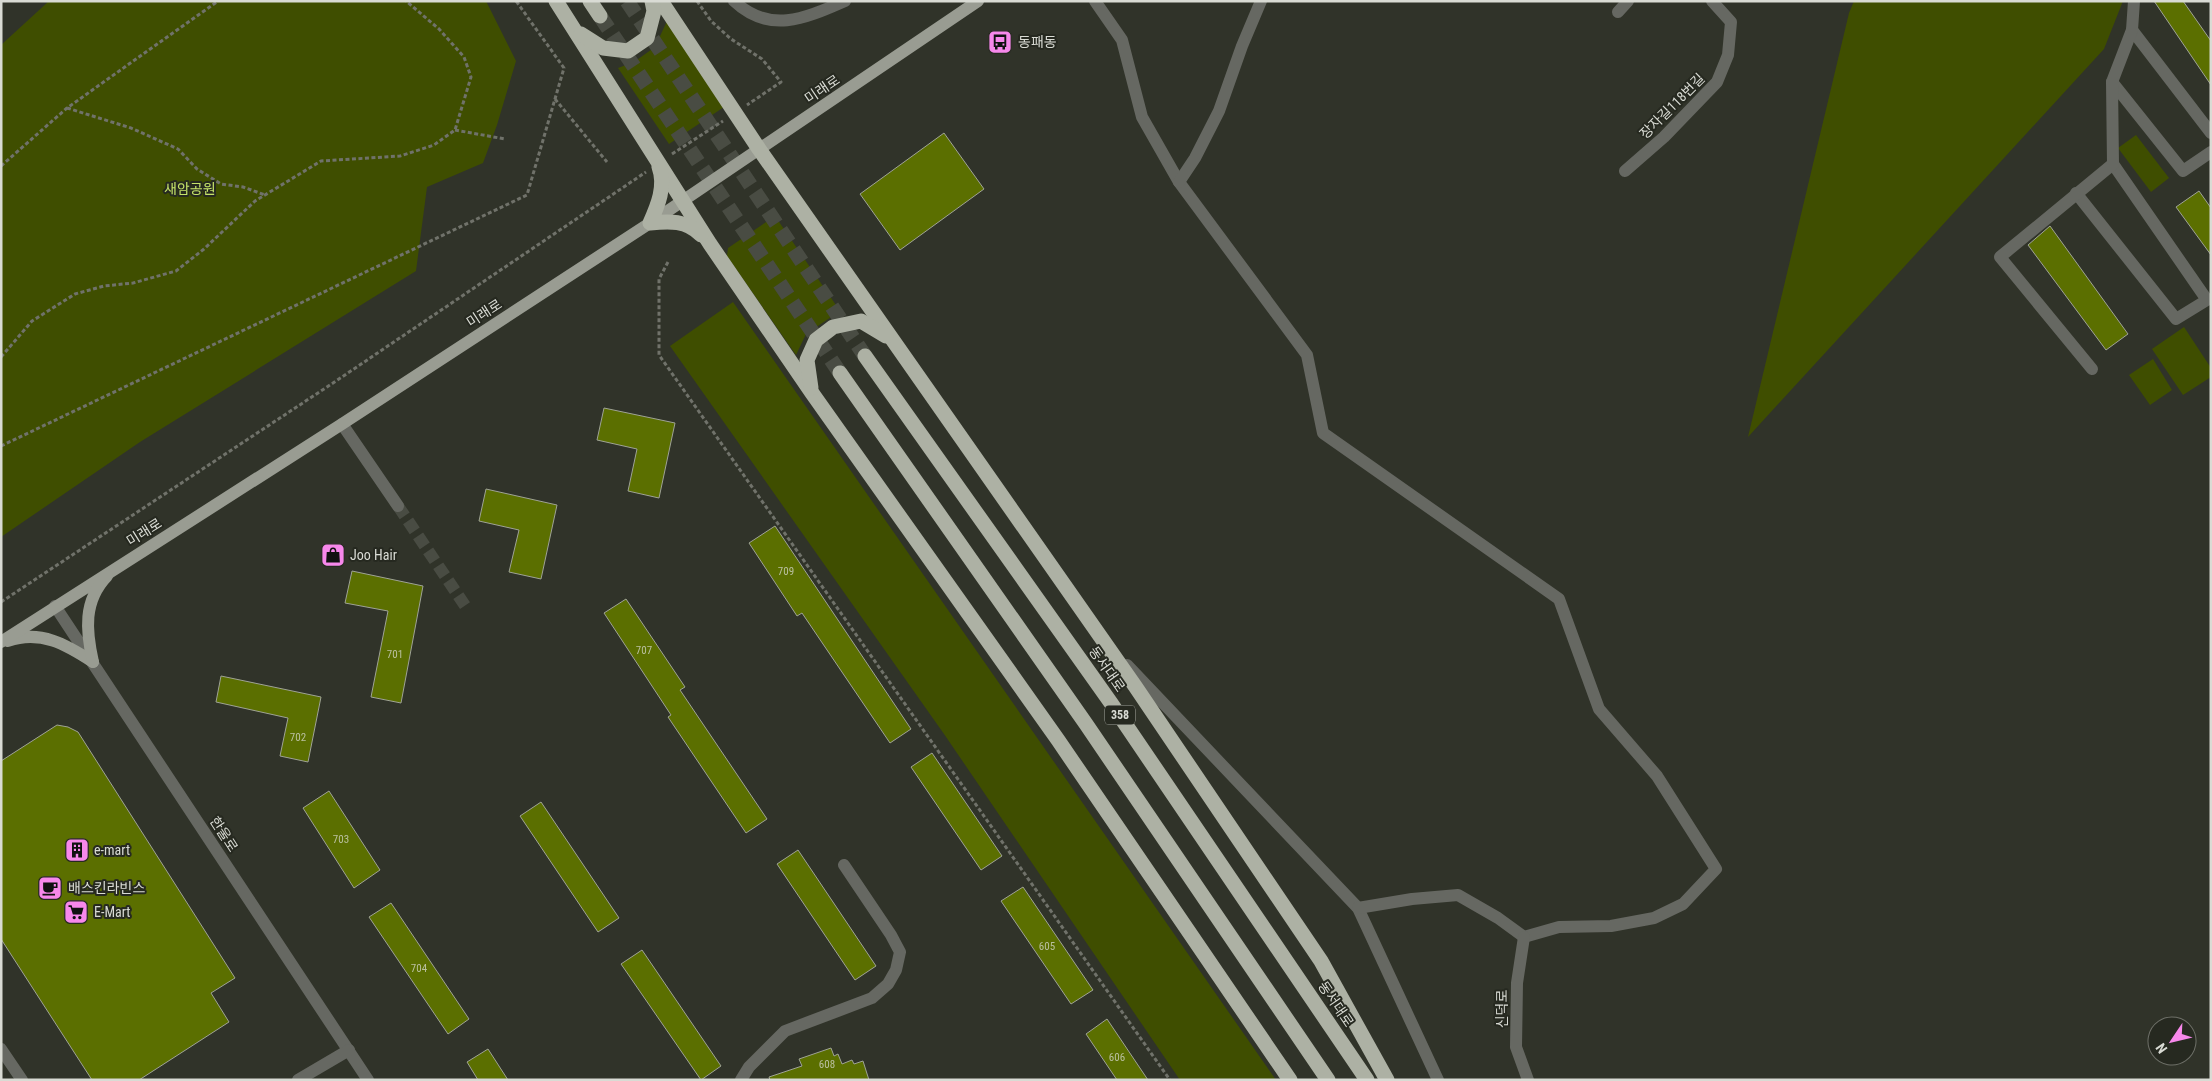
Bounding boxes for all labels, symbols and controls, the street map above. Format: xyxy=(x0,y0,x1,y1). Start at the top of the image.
bus stop icon: 동패동 xyxy=(987,29,1013,55)
place label: 동패동 xyxy=(1018,34,1057,50)
street label: 장자길118번길 xyxy=(1636,70,1708,142)
street label: 미래로 xyxy=(802,71,843,106)
park label: 새암공원 xyxy=(164,181,216,197)
street label: 미래로 xyxy=(463,296,505,330)
street label: 미래로 xyxy=(123,515,165,549)
shop icon: Joo Hair xyxy=(320,542,346,568)
place label: Joo Hair xyxy=(350,547,397,563)
house number: 709 xyxy=(778,565,794,578)
street label: 동서대로 xyxy=(1086,643,1128,695)
house number: 707 xyxy=(636,644,652,657)
house number: 701 xyxy=(387,648,403,661)
road number: 358 xyxy=(1105,706,1135,724)
house number: 702 xyxy=(290,731,306,744)
street label: 한울로 xyxy=(207,813,241,855)
house number: 703 xyxy=(333,833,349,846)
building icon: e-mart xyxy=(64,837,90,863)
place label: e-mart xyxy=(94,842,130,858)
cafe icon: 배스킨라빈스 xyxy=(37,875,63,901)
place label: 배스킨라빈스 xyxy=(68,880,145,896)
supermarket icon: E-Mart xyxy=(63,899,89,925)
place label: E-Mart xyxy=(94,904,130,920)
house number: 605 xyxy=(1039,940,1055,953)
house number: 704 xyxy=(411,962,428,975)
street label: 동서대로 xyxy=(1315,978,1357,1030)
street label: 신덕로 xyxy=(1494,990,1510,1028)
north arrow xyxy=(2147,1016,2197,1066)
text: N xyxy=(2152,1040,2170,1057)
house number: 606 xyxy=(1109,1051,1125,1064)
house number: 608 xyxy=(819,1058,835,1071)

